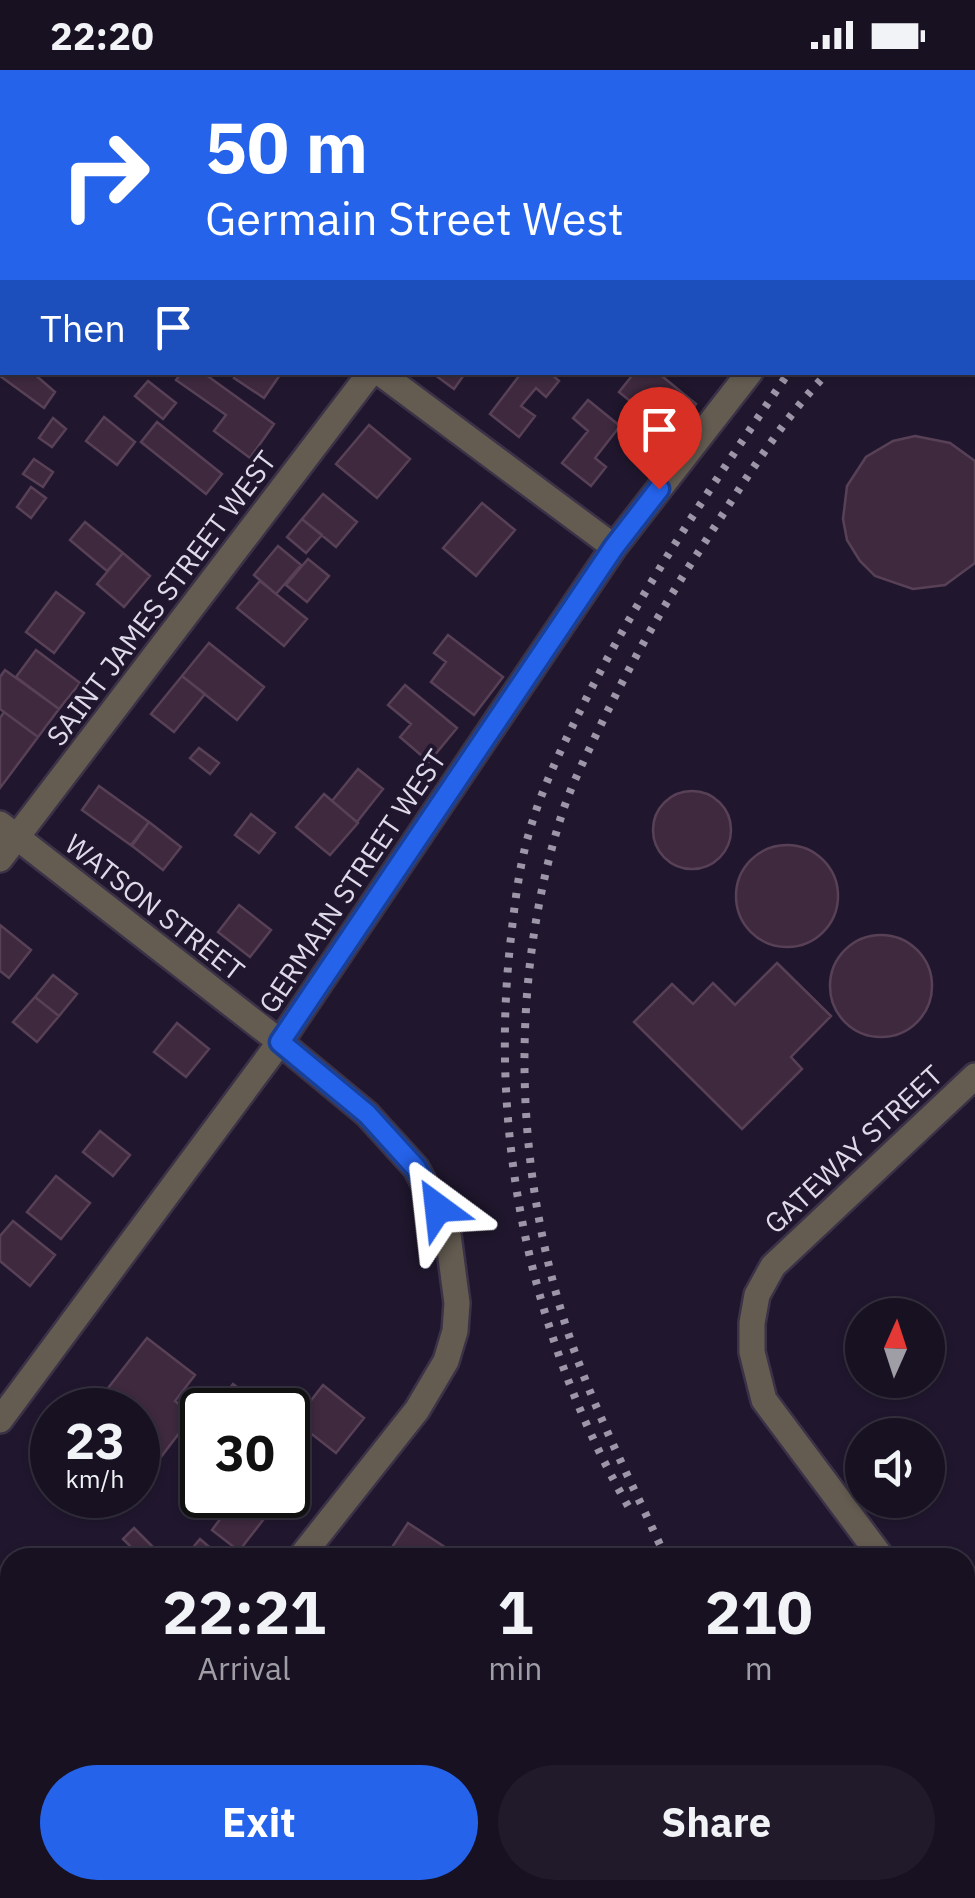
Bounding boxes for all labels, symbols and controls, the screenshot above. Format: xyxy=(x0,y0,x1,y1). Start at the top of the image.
text: 22:20 xyxy=(50,11,154,60)
text: 50 m xyxy=(205,101,368,192)
icon: right xyxy=(40,110,170,240)
text: Germain Street West xyxy=(205,189,624,247)
icon: arrive xyxy=(146,300,201,355)
text: Then xyxy=(40,303,126,352)
pin xyxy=(617,387,702,490)
icon: arrive xyxy=(632,402,687,457)
street label: SAINT JAMES STREET WEST xyxy=(38,443,284,753)
street label: GERMAIN STREET WEST xyxy=(250,742,454,1020)
street label: WATSON STREET xyxy=(58,825,252,989)
street label: GATEWAY STREET xyxy=(756,1057,950,1241)
position arrow xyxy=(386,1156,490,1260)
north arrow xyxy=(845,1298,945,1398)
map controls xyxy=(845,1298,945,1518)
speed limit sign: 30 xyxy=(180,1388,310,1518)
text: 23 xyxy=(65,1408,125,1473)
button: sound xyxy=(845,1418,945,1518)
text: km/h xyxy=(66,1462,124,1495)
text: 22:21 xyxy=(162,1572,326,1651)
text: 1 xyxy=(497,1572,533,1651)
text: 210 xyxy=(705,1572,813,1651)
text: Arrival xyxy=(198,1647,291,1689)
text: min xyxy=(488,1647,542,1689)
text: m xyxy=(745,1647,773,1689)
button: Exit xyxy=(40,1765,478,1880)
button: Share xyxy=(498,1765,935,1880)

